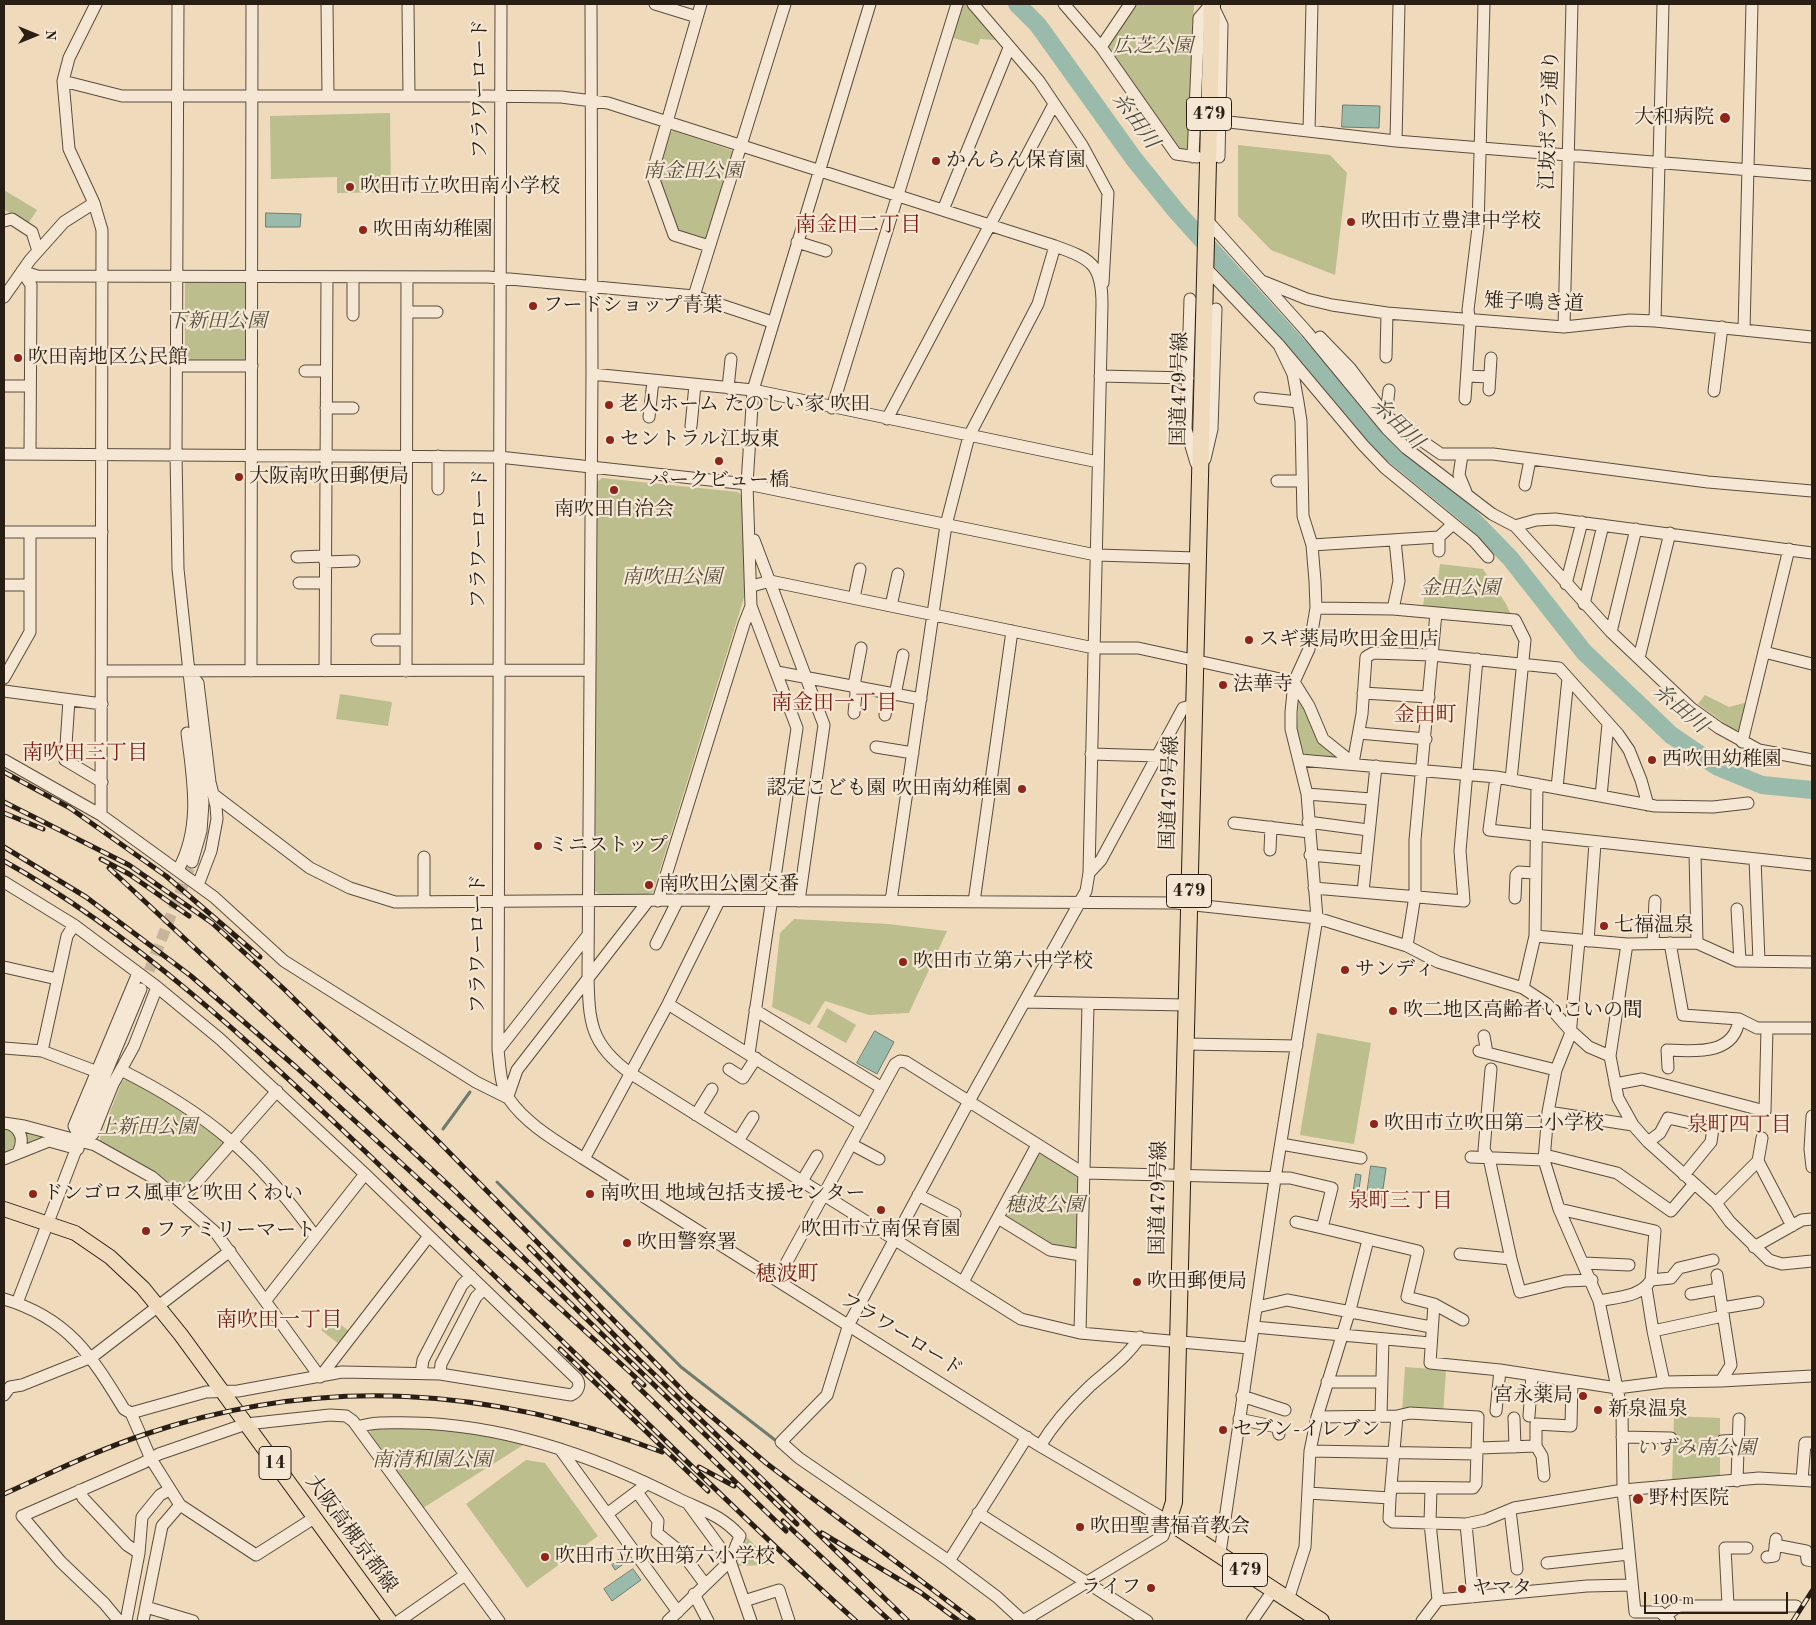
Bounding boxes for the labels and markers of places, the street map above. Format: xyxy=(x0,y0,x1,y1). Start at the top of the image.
place label: 大和病院 xyxy=(1634,106,1714,130)
marker: 大和病院 xyxy=(1718,111,1732,125)
place label: かんらん保育園 xyxy=(946,149,1086,173)
marker: かんらん保育園 xyxy=(930,155,942,167)
place label: 吹田市立吹田南小学校 xyxy=(360,175,560,199)
marker: 吹田市立吹田南小学校 xyxy=(344,181,356,193)
place label: 吹田市立豊津中学校 xyxy=(1361,210,1541,234)
marker: 吹田市立豊津中学校 xyxy=(1345,216,1357,228)
place label: 吹田南幼稚園 xyxy=(373,218,493,242)
marker: 吹田南幼稚園 xyxy=(357,224,369,236)
place label: フードショップ青葉 xyxy=(543,294,722,318)
marker: フードショップ青葉 xyxy=(527,300,539,312)
place label: 吹田南地区公民館 xyxy=(28,346,188,370)
marker: 吹田南地区公民館 xyxy=(12,352,24,364)
place label: 老人ホーム たのしい家 吹田 xyxy=(619,393,870,417)
marker: 老人ホーム たのしい家 吹田 xyxy=(603,399,615,411)
place label: セントラル江坂東 xyxy=(620,428,780,452)
marker: セントラル江坂東 xyxy=(604,434,616,446)
marker: パークビュー橋 xyxy=(713,455,725,467)
place label: 大阪南吹田郵便局 xyxy=(249,465,409,489)
place label: パークビュー橋 xyxy=(649,469,789,493)
marker: 大阪南吹田郵便局 xyxy=(233,471,245,483)
marker: 南吹田自治会 xyxy=(608,484,620,496)
place label: 南吹田自治会 xyxy=(554,498,674,522)
place label: スギ薬局吹田金田店 xyxy=(1259,628,1439,652)
marker: スギ薬局吹田金田店 xyxy=(1243,634,1255,646)
place label: 法華寺 xyxy=(1233,673,1293,697)
marker: 法華寺 xyxy=(1217,679,1229,691)
place label: 西吹田幼稚園 xyxy=(1662,748,1782,772)
marker: 西吹田幼稚園 xyxy=(1646,754,1658,766)
place label: 認定こども園 吹田南幼稚園 xyxy=(766,777,1012,801)
marker: 認定こども園 吹田南幼稚園 xyxy=(1016,783,1028,795)
place label: ミニストップ xyxy=(548,834,668,858)
marker: ミニストップ xyxy=(532,840,544,852)
place label: 南吹田公園交番 xyxy=(659,873,799,897)
marker: 南吹田公園交番 xyxy=(643,879,655,891)
place label: 七福温泉 xyxy=(1614,914,1694,938)
marker: 七福温泉 xyxy=(1598,920,1610,932)
place label: 吹田市立第六中学校 xyxy=(913,950,1093,974)
marker: 吹田市立第六中学校 xyxy=(897,956,909,968)
place label: サンディ xyxy=(1355,958,1435,982)
marker: サンディ xyxy=(1339,964,1351,976)
place label: 吹二地区高齢者いこいの間 xyxy=(1403,999,1643,1023)
marker: 吹二地区高齢者いこいの間 xyxy=(1387,1005,1399,1017)
place label: 吹田市立吹田第二小学校 xyxy=(1384,1112,1604,1136)
marker: 吹田市立吹田第二小学校 xyxy=(1368,1118,1380,1130)
place label: ドンゴロス風車と吹田くわい xyxy=(43,1182,303,1206)
place label: 南吹田 地域包括支援センター xyxy=(600,1182,866,1206)
marker: ドンゴロス風車と吹田くわい xyxy=(27,1188,39,1200)
marker: 南吹田 地域包括支援センター xyxy=(584,1188,596,1200)
marker: 吹田市立南保育園 xyxy=(875,1204,887,1216)
place label: 吹田市立南保育園 xyxy=(801,1218,961,1242)
place label: ファミリーマート xyxy=(156,1219,316,1243)
marker: ファミリーマート xyxy=(140,1225,152,1237)
place label: 吹田警察署 xyxy=(637,1231,737,1255)
marker: 吹田警察署 xyxy=(621,1237,633,1249)
place label: 吹田郵便局 xyxy=(1147,1270,1247,1294)
marker: 吹田郵便局 xyxy=(1131,1276,1143,1288)
place label: 宮永薬局 xyxy=(1493,1384,1573,1408)
marker: 宮永薬局 xyxy=(1577,1390,1589,1402)
place label: 新泉温泉 xyxy=(1608,1398,1688,1422)
marker: 新泉温泉 xyxy=(1592,1404,1604,1416)
place label: セブン-イレブン xyxy=(1233,1418,1380,1442)
marker: セブン-イレブン xyxy=(1217,1424,1229,1436)
place label: 野村医院 xyxy=(1649,1487,1729,1511)
marker: 野村医院 xyxy=(1631,1492,1645,1506)
place label: 吹田聖書福音教会 xyxy=(1090,1515,1250,1539)
marker: 吹田聖書福音教会 xyxy=(1074,1521,1086,1533)
place label: 吹田市立吹田第六小学校 xyxy=(555,1545,775,1569)
marker: 吹田市立吹田第六小学校 xyxy=(539,1551,551,1563)
place label: ライフ xyxy=(1081,1576,1141,1600)
place label: ヤマタ xyxy=(1472,1577,1532,1601)
marker: ライフ xyxy=(1145,1582,1157,1594)
marker: ヤマタ xyxy=(1456,1583,1468,1595)

